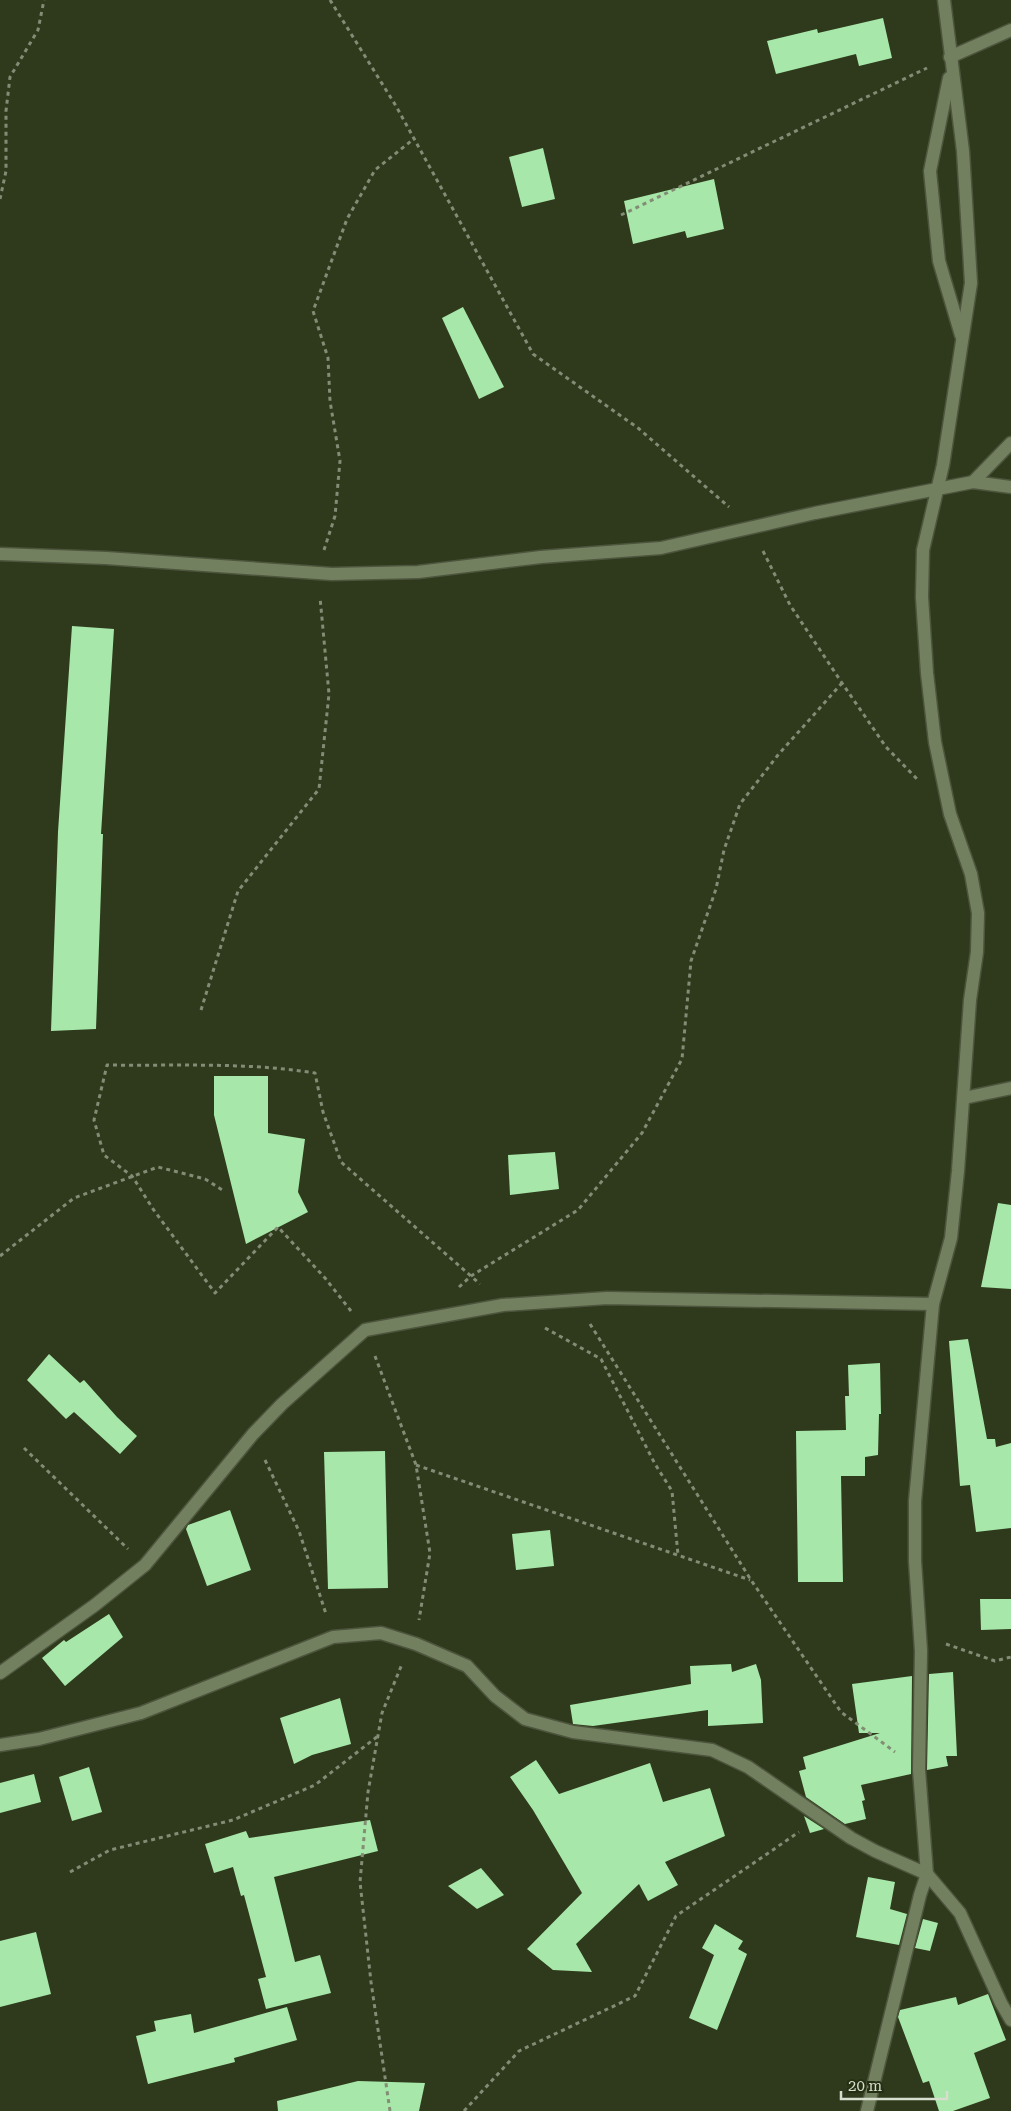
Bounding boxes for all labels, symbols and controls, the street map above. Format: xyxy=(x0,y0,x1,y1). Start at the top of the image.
scale bar xyxy=(841,2068,947,2100)
text: 20 m xyxy=(848,2077,883,2095)

